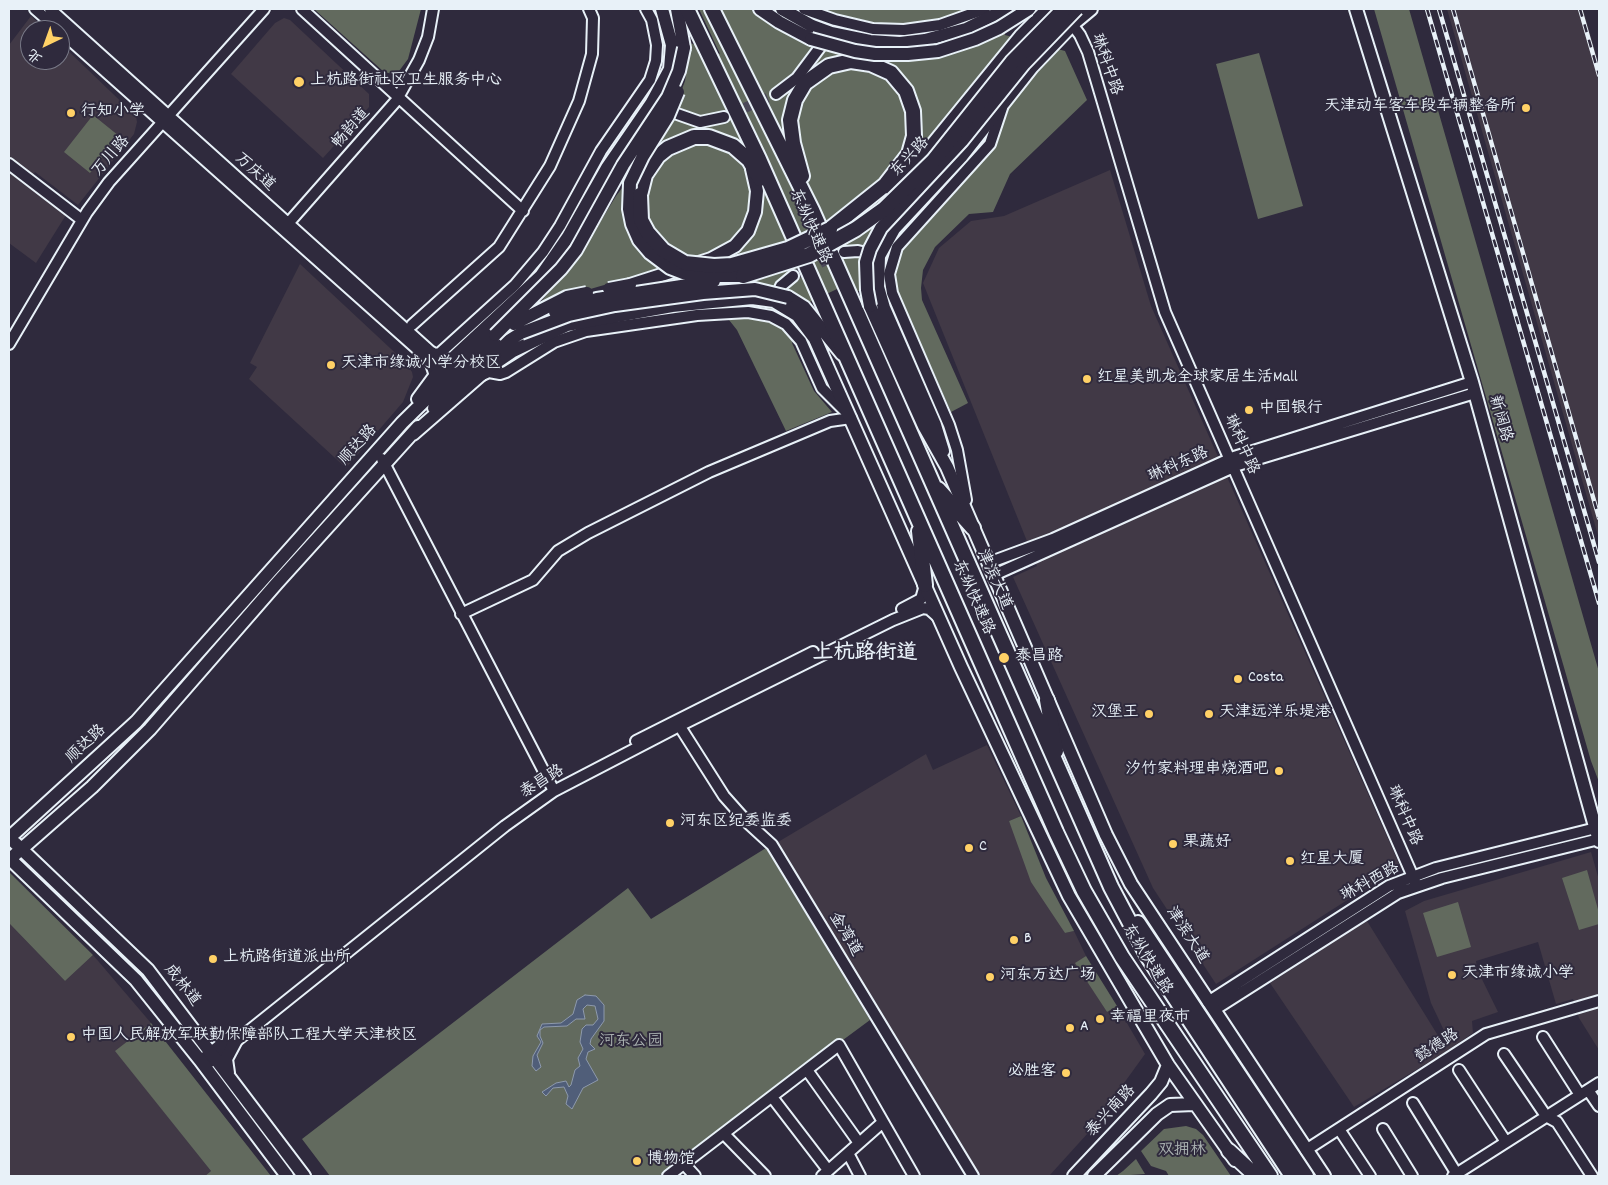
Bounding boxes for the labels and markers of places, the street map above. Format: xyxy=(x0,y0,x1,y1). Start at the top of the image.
place label: 上杭路街社区卫生服务中心 xyxy=(310,72,502,92)
marker: 上杭路街社区卫生服务中心 xyxy=(292,75,306,89)
place label: 天津动车客车段车辆整备所 xyxy=(1324,98,1516,118)
marker: 天津动车客车段车辆整备所 xyxy=(1520,102,1532,114)
place label: 行知小学 xyxy=(81,103,145,123)
marker: 行知小学 xyxy=(65,107,77,119)
place label: 天津市缘诚小学分校区 xyxy=(341,355,501,375)
marker: 天津市缘诚小学分校区 xyxy=(325,359,337,371)
place label: 红星美凯龙全球家居生活Mall xyxy=(1097,369,1297,389)
marker: 红星美凯龙全球家居生活Mall xyxy=(1081,373,1093,385)
place label: 中国银行 xyxy=(1259,400,1323,420)
marker: 中国银行 xyxy=(1243,404,1255,416)
place label: 泰昌路 xyxy=(1015,648,1063,668)
marker: 泰昌路 xyxy=(997,651,1011,665)
place label: Costa xyxy=(1248,669,1283,689)
marker: Costa xyxy=(1232,673,1244,685)
place label: 汉堡王 xyxy=(1091,704,1139,724)
place label: 天津远洋乐堤港 xyxy=(1219,704,1331,724)
marker: 汉堡王 xyxy=(1143,708,1155,720)
marker: 天津远洋乐堤港 xyxy=(1203,708,1215,720)
place label: 汐竹家料理串烧酒吧 xyxy=(1125,761,1269,781)
marker: 汐竹家料理串烧酒吧 xyxy=(1273,765,1285,777)
place label: 河东区纪委监委 xyxy=(680,813,792,833)
marker: 河东区纪委监委 xyxy=(664,817,676,829)
place label: 果蔬好 xyxy=(1183,834,1231,854)
place label: C xyxy=(979,838,987,858)
marker: 果蔬好 xyxy=(1167,838,1179,850)
marker: C xyxy=(963,842,975,854)
place label: 红星大厦 xyxy=(1300,851,1364,871)
marker: 红星大厦 xyxy=(1284,855,1296,867)
place label: B xyxy=(1024,930,1032,950)
marker: B xyxy=(1008,934,1020,946)
place label: 上杭路街道派出所 xyxy=(223,949,351,969)
marker: 上杭路街道派出所 xyxy=(207,953,219,965)
place label: 天津市缘诚小学 xyxy=(1462,965,1574,985)
place label: 河东万达广场 xyxy=(1000,967,1096,987)
marker: 天津市缘诚小学 xyxy=(1446,969,1458,981)
marker: 河东万达广场 xyxy=(984,971,996,983)
place label: 幸福里夜市 xyxy=(1110,1009,1190,1029)
marker: 幸福里夜市 xyxy=(1094,1013,1106,1025)
place label: A xyxy=(1080,1018,1089,1038)
marker: A xyxy=(1064,1022,1076,1034)
place label: 中国人民解放军联勤保障部队工程大学天津校区 xyxy=(81,1027,417,1047)
marker: 中国人民解放军联勤保障部队工程大学天津校区 xyxy=(65,1031,77,1043)
place label: 必胜客 xyxy=(1008,1063,1056,1083)
marker: 必胜客 xyxy=(1060,1067,1072,1079)
place label: 博物馆 xyxy=(647,1151,695,1171)
marker: 博物馆 xyxy=(631,1155,643,1167)

